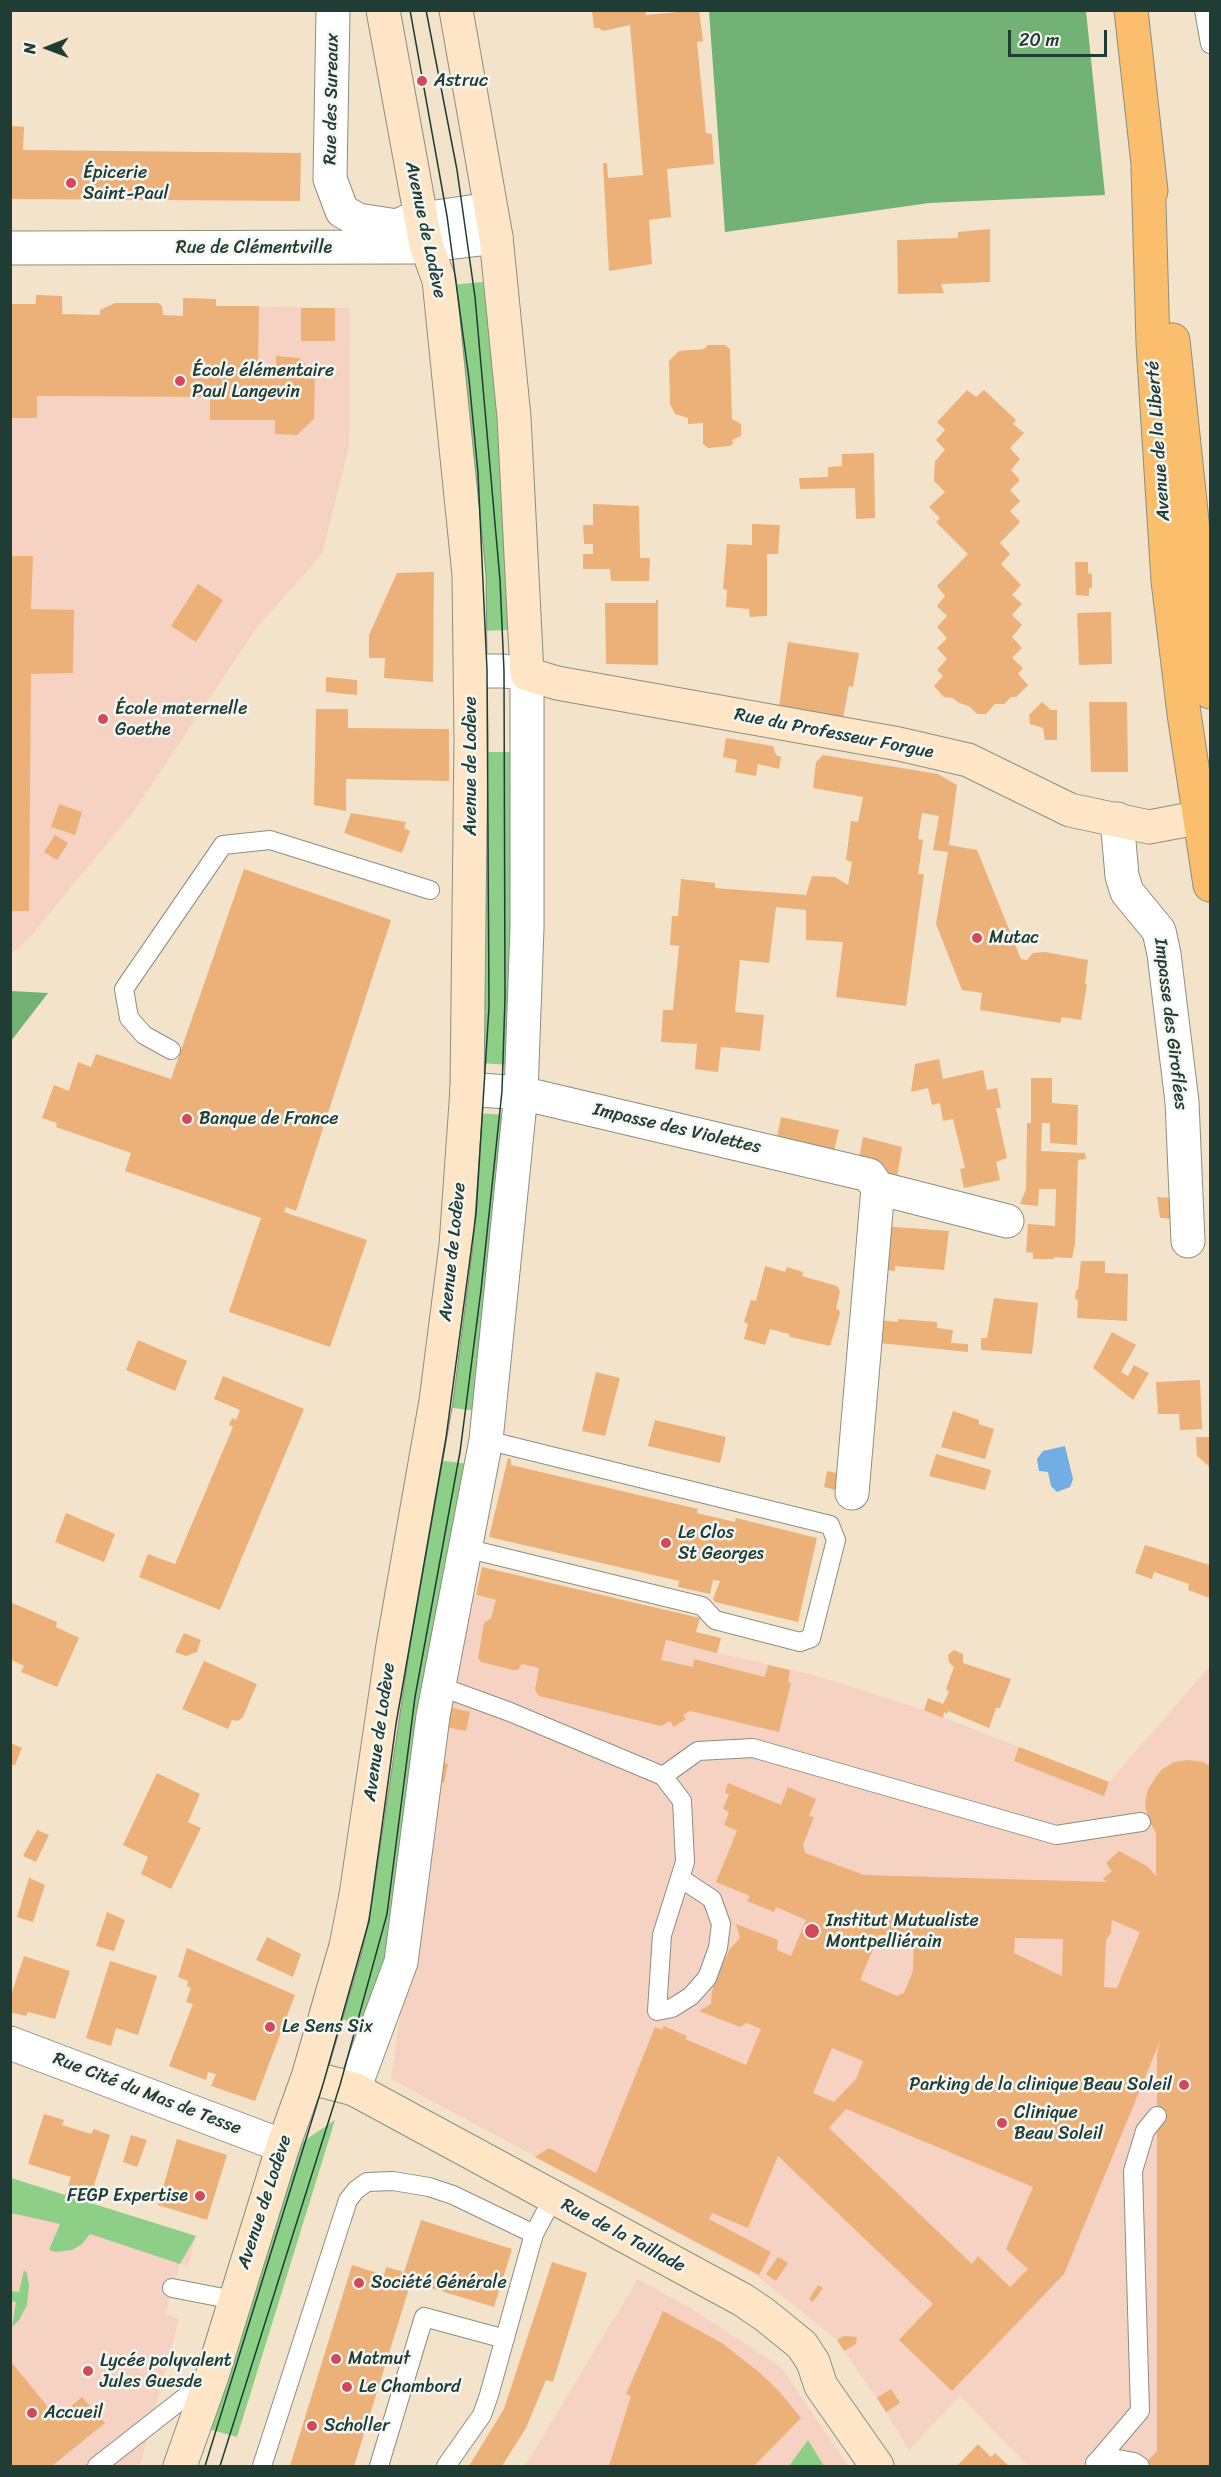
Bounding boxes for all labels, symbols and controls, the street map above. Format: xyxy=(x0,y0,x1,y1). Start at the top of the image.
north arrow xyxy=(18,18,78,78)
scale bar xyxy=(1011,18,1110,56)
text: 20 m xyxy=(1019,24,1059,56)
street label: Rue des Sureaux xyxy=(320,33,344,165)
text: N xyxy=(15,43,44,54)
place label: Astruc xyxy=(434,70,488,92)
marker: Astruc xyxy=(415,74,429,88)
street label: Avenue de Lodève xyxy=(400,160,450,300)
place label: Épicerie Saint-Paul xyxy=(83,162,169,204)
marker: Épicerie Saint-Paul xyxy=(64,176,78,190)
street label: Rue de Clémentville xyxy=(176,237,332,259)
place label: École élémentaire Paul Langevin xyxy=(192,360,334,403)
street label: Avenue de la Liberté xyxy=(1143,360,1175,522)
marker: École élémentaire Paul Langevin xyxy=(173,374,187,388)
street label: Avenue de Lodève xyxy=(460,696,482,836)
place label: École maternelle Goethe xyxy=(115,698,247,740)
street label: Rue du Professeur Forgue xyxy=(732,704,936,764)
marker: École maternelle Goethe xyxy=(96,712,110,726)
place label: Mutac xyxy=(989,927,1039,949)
marker: Mutac xyxy=(970,931,984,945)
street label: Impasse des Giroflées xyxy=(1149,937,1191,1111)
street label: Impasse des Violettes xyxy=(591,1099,763,1159)
place label: Banque de France xyxy=(199,1108,338,1130)
marker: Banque de France xyxy=(180,1112,194,1126)
street label: Avenue de Lodève xyxy=(435,1182,471,1322)
place label: Le Clos St Georges xyxy=(678,1522,764,1564)
marker: Le Clos St Georges xyxy=(659,1536,673,1550)
street label: Avenue de Lodève xyxy=(360,1661,400,1803)
place label: Institut Mutualiste Montpelliérain xyxy=(826,1910,979,1952)
marker: Institut Mutualiste Montpelliérain xyxy=(803,1922,821,1940)
place label: Le Sens Six xyxy=(282,2016,373,2038)
marker: Le Sens Six xyxy=(263,2020,277,2034)
street label: Rue Cité du Mas de Tesse xyxy=(50,2048,244,2140)
place label: Parking de la clinique Beau Soleil xyxy=(909,2074,1172,2096)
marker: Parking de la clinique Beau Soleil xyxy=(1177,2078,1191,2092)
place label: Clinique Beau Soleil xyxy=(1014,2102,1103,2144)
marker: Clinique Beau Soleil xyxy=(995,2116,1009,2130)
street label: Avenue de Lodève xyxy=(233,2132,297,2272)
place label: FEGP Expertise xyxy=(67,2185,188,2207)
marker: FEGP Expertise xyxy=(193,2189,207,2203)
street label: Rue de la Taillade xyxy=(557,2194,689,2278)
place label: Société Générale xyxy=(371,2272,507,2294)
marker: Société Générale xyxy=(352,2276,366,2290)
place label: Matmut xyxy=(348,2348,410,2370)
place label: Lycée polyvalent Jules Guesde xyxy=(100,2350,232,2392)
marker: Matmut xyxy=(329,2352,343,2366)
marker: Lycée polyvalent Jules Guesde xyxy=(81,2364,95,2378)
place label: Le Chambord xyxy=(359,2376,460,2398)
marker: Le Chambord xyxy=(340,2380,354,2394)
place label: Accueil xyxy=(44,2402,103,2424)
marker: Accueil xyxy=(25,2406,39,2420)
place label: Scholler xyxy=(324,2415,390,2437)
marker: Scholler xyxy=(305,2419,319,2433)

